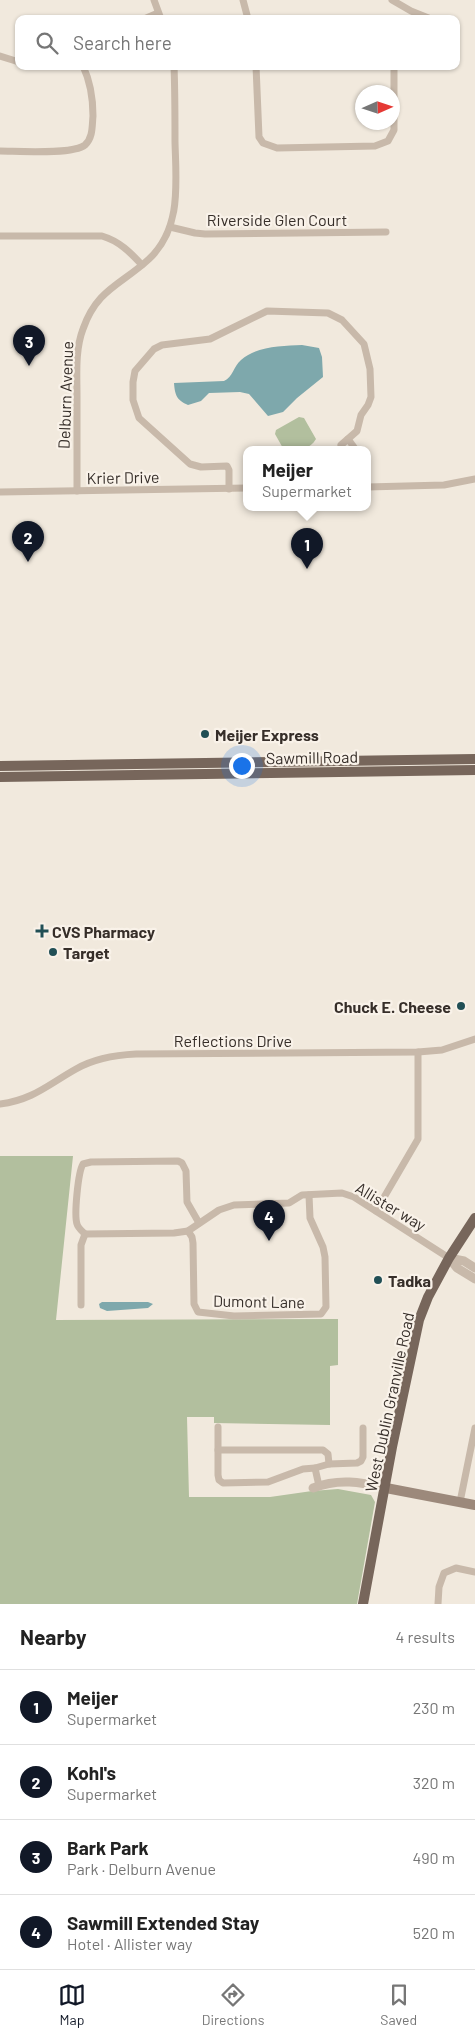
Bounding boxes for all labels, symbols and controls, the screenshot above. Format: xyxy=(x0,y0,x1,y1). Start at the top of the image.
search box xyxy=(15,15,460,70)
icon: search xyxy=(33,29,61,57)
text: Search here xyxy=(73,31,172,54)
north arrow xyxy=(355,85,400,130)
street label: Riverside Glen Court xyxy=(207,210,347,229)
pin: 3 xyxy=(13,325,45,366)
street label: Delburn Avenue xyxy=(54,341,76,449)
popup xyxy=(243,446,371,511)
text: Meijer xyxy=(262,458,313,481)
street label: Krier Drive xyxy=(86,467,160,487)
text: Supermarket xyxy=(262,481,352,500)
pin: 2 xyxy=(12,521,44,562)
pin: 1 xyxy=(291,528,323,569)
place label: Meijer Express xyxy=(215,725,319,744)
marker: Meijer Express xyxy=(199,728,211,740)
street label: Sawmill Road xyxy=(266,747,358,767)
your location xyxy=(229,753,255,779)
place label: CVS Pharmacy xyxy=(52,922,155,941)
marker: CVS Pharmacy xyxy=(36,925,48,937)
place label: Target xyxy=(63,943,110,962)
marker: Target xyxy=(47,946,59,958)
place label: Chuck E. Cheese xyxy=(334,997,451,1016)
marker: Chuck E. Cheese xyxy=(455,1000,467,1012)
street label: Reflections Drive xyxy=(174,1031,292,1050)
street label: Allister way xyxy=(352,1178,430,1235)
pin: 4 xyxy=(253,1200,285,1241)
place label: Tadka xyxy=(388,1271,431,1290)
marker: Tadka xyxy=(372,1274,384,1286)
street label: Dumont Lane xyxy=(213,1291,305,1311)
street label: West Dublin Granville Road xyxy=(361,1310,417,1494)
text: Nearby xyxy=(20,1624,86,1649)
text: 4 results xyxy=(395,1627,455,1646)
text: Meijer xyxy=(67,1686,118,1709)
text: 1 xyxy=(33,1698,39,1717)
text: 230 m xyxy=(413,1698,455,1717)
text: Supermarket xyxy=(67,1709,157,1728)
text: Kohl's xyxy=(67,1761,116,1784)
text: 2 xyxy=(32,1773,40,1792)
text: 320 m xyxy=(413,1773,455,1792)
text: Supermarket xyxy=(67,1784,157,1803)
text: Bark Park xyxy=(67,1836,149,1859)
text: 3 xyxy=(32,1848,40,1867)
text: 490 m xyxy=(412,1848,455,1867)
text: Park · Delburn Avenue xyxy=(67,1859,216,1878)
text: Sawmill Extended Stay xyxy=(67,1911,259,1934)
text: 4 xyxy=(31,1923,41,1942)
text: 520 m xyxy=(413,1923,455,1942)
text: Hotel · Allister way xyxy=(67,1934,192,1953)
tab: Map xyxy=(58,1981,86,2028)
tab: Directions xyxy=(202,1981,264,2028)
tab: Saved xyxy=(380,1981,417,2028)

